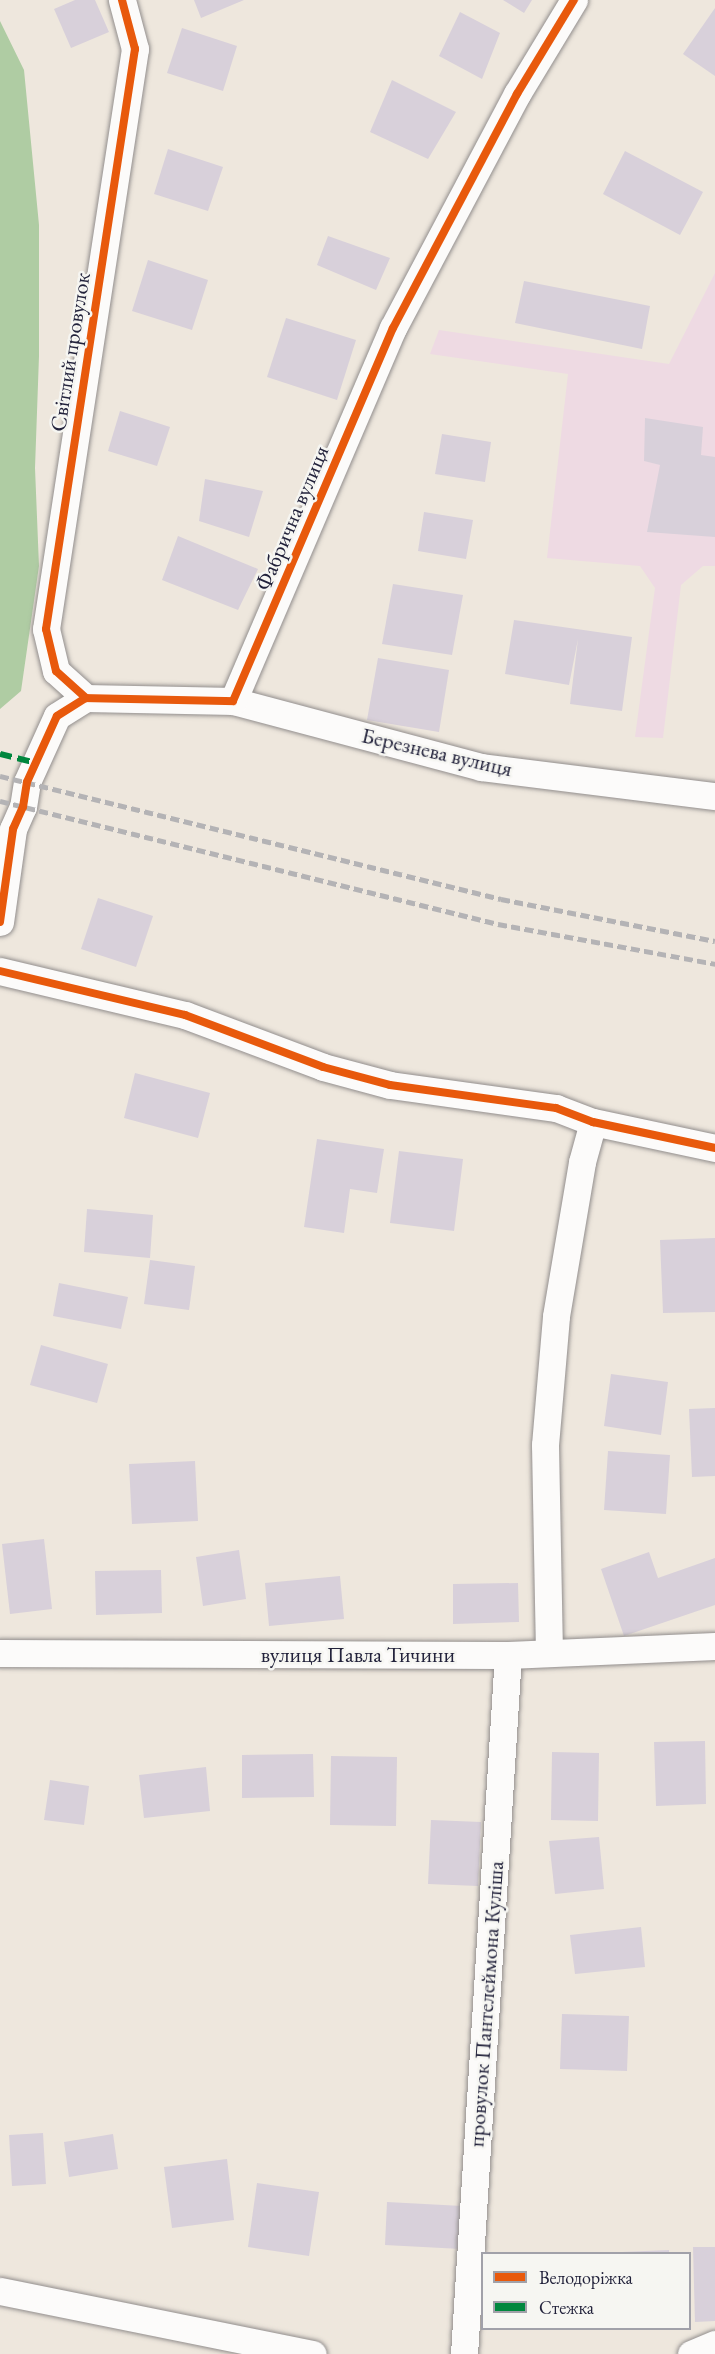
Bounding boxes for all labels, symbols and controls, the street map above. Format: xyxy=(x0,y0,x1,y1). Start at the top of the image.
street label: Світлий провулок xyxy=(44,271,96,433)
street label: Фабрична вулиця xyxy=(250,442,334,594)
street label: Березнева вулиця xyxy=(359,722,515,782)
street label: вулиця Павла Тичини xyxy=(261,1642,455,1668)
street label: провулок Пантелеймона Куліша xyxy=(463,1860,509,2148)
legend xyxy=(481,2252,691,2330)
text: Велодоріжка xyxy=(539,2266,633,2289)
text: Стежка xyxy=(539,2296,594,2319)

